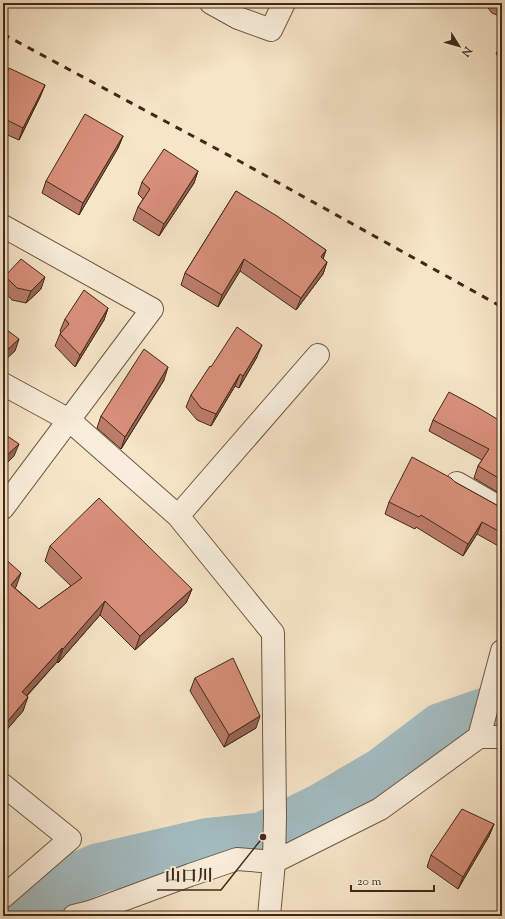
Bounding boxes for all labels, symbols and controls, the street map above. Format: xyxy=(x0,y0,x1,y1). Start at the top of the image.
north arrow xyxy=(439,26,479,66)
text: N xyxy=(457,42,476,60)
callout: 山口川 xyxy=(157,862,221,890)
text: 山口川 xyxy=(165,866,213,889)
scale bar xyxy=(351,867,434,893)
text: 20 m xyxy=(357,873,382,891)

